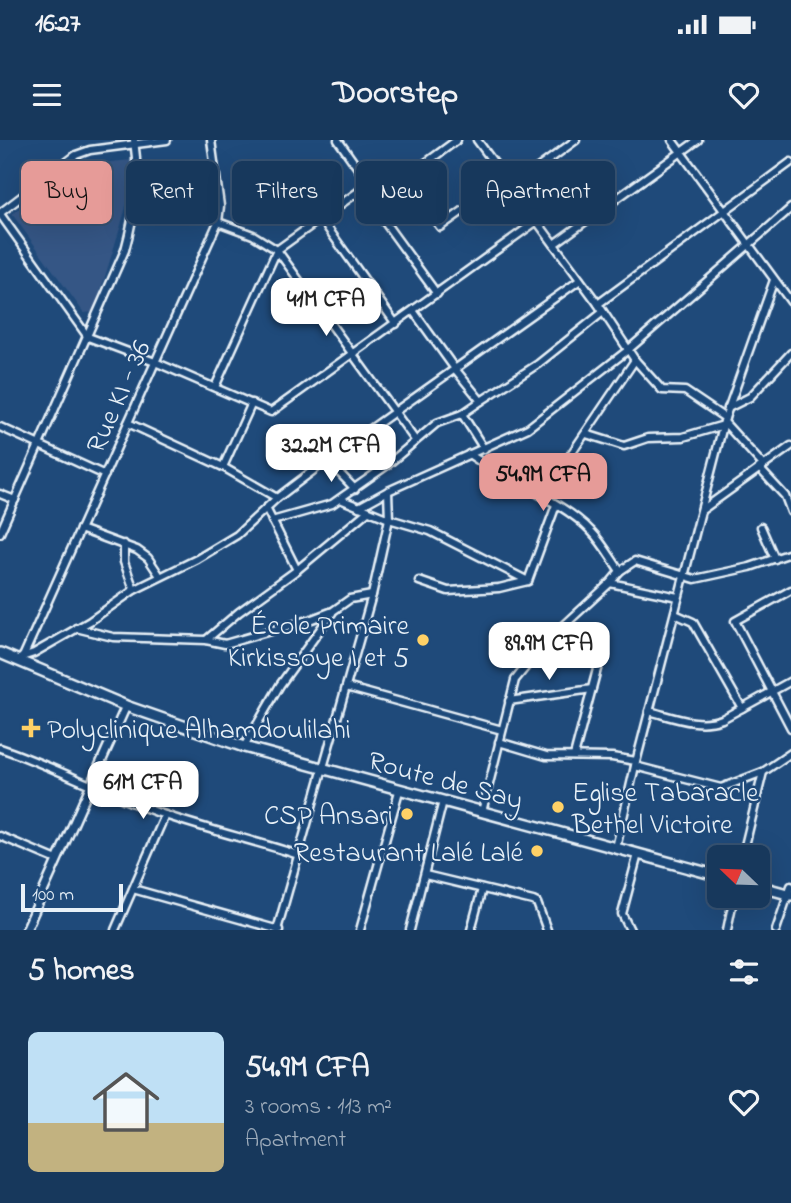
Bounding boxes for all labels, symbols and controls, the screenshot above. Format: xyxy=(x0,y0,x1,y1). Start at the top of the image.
text: 16:27 xyxy=(35,6,81,44)
text: Doorstep xyxy=(333,71,458,118)
icon: menu xyxy=(28,76,66,114)
icon: heart xyxy=(725,76,763,114)
chip: Buy xyxy=(21,161,112,224)
chip: Rent xyxy=(126,161,218,224)
chip: Filters xyxy=(232,161,342,224)
chip: New xyxy=(356,161,447,224)
chip: Apartment xyxy=(461,161,615,224)
pin: 41M CFA xyxy=(261,278,391,338)
text: 41M CFA xyxy=(287,284,365,317)
street label: Rue KI - 36 xyxy=(77,334,163,460)
pin: 32.2M CFA xyxy=(251,424,411,484)
text: 32.2M CFA xyxy=(282,430,380,463)
pin: 54.9M CFA xyxy=(463,454,623,513)
text: 54.9M CFA xyxy=(495,459,591,492)
place label: École Primaire Kirkissoye I et 5 xyxy=(228,607,409,680)
pin: 89.9M CFA xyxy=(469,622,629,682)
text: 89.9M CFA xyxy=(505,628,593,661)
marker: École Primaire Kirkissoye I et 5 xyxy=(415,632,431,648)
place label: Polyclinique Alhamdoulilahi xyxy=(47,711,351,752)
marker: Polyclinique Alhamdoulilahi xyxy=(21,718,41,738)
street label: Route de Say xyxy=(363,742,527,823)
pin: 61M CFA xyxy=(78,762,208,821)
text: 61M CFA xyxy=(104,767,182,800)
place label: Eglise Tabaracle Bethel Victoire xyxy=(571,774,759,847)
place label: CSP Ansari xyxy=(264,797,393,838)
marker: Eglise Tabaracle Bethel Victoire xyxy=(550,799,566,815)
marker: CSP Ansari xyxy=(399,806,415,822)
place label: Restaurant Lalé Lalé xyxy=(294,834,523,875)
marker: Restaurant Lalé Lalé xyxy=(529,843,545,859)
north arrow xyxy=(707,845,770,908)
map controls xyxy=(707,845,770,908)
scale bar xyxy=(21,881,122,913)
text: 100 m xyxy=(32,882,74,909)
text: 5 homes xyxy=(28,950,135,994)
icon: filters xyxy=(725,953,763,991)
text: 54.9M CFA xyxy=(245,1047,370,1091)
icon: home xyxy=(84,1060,168,1144)
icon: heart xyxy=(725,1083,763,1121)
text: 3 rooms · 113 m² xyxy=(245,1091,392,1124)
text: Apartment xyxy=(245,1124,346,1157)

